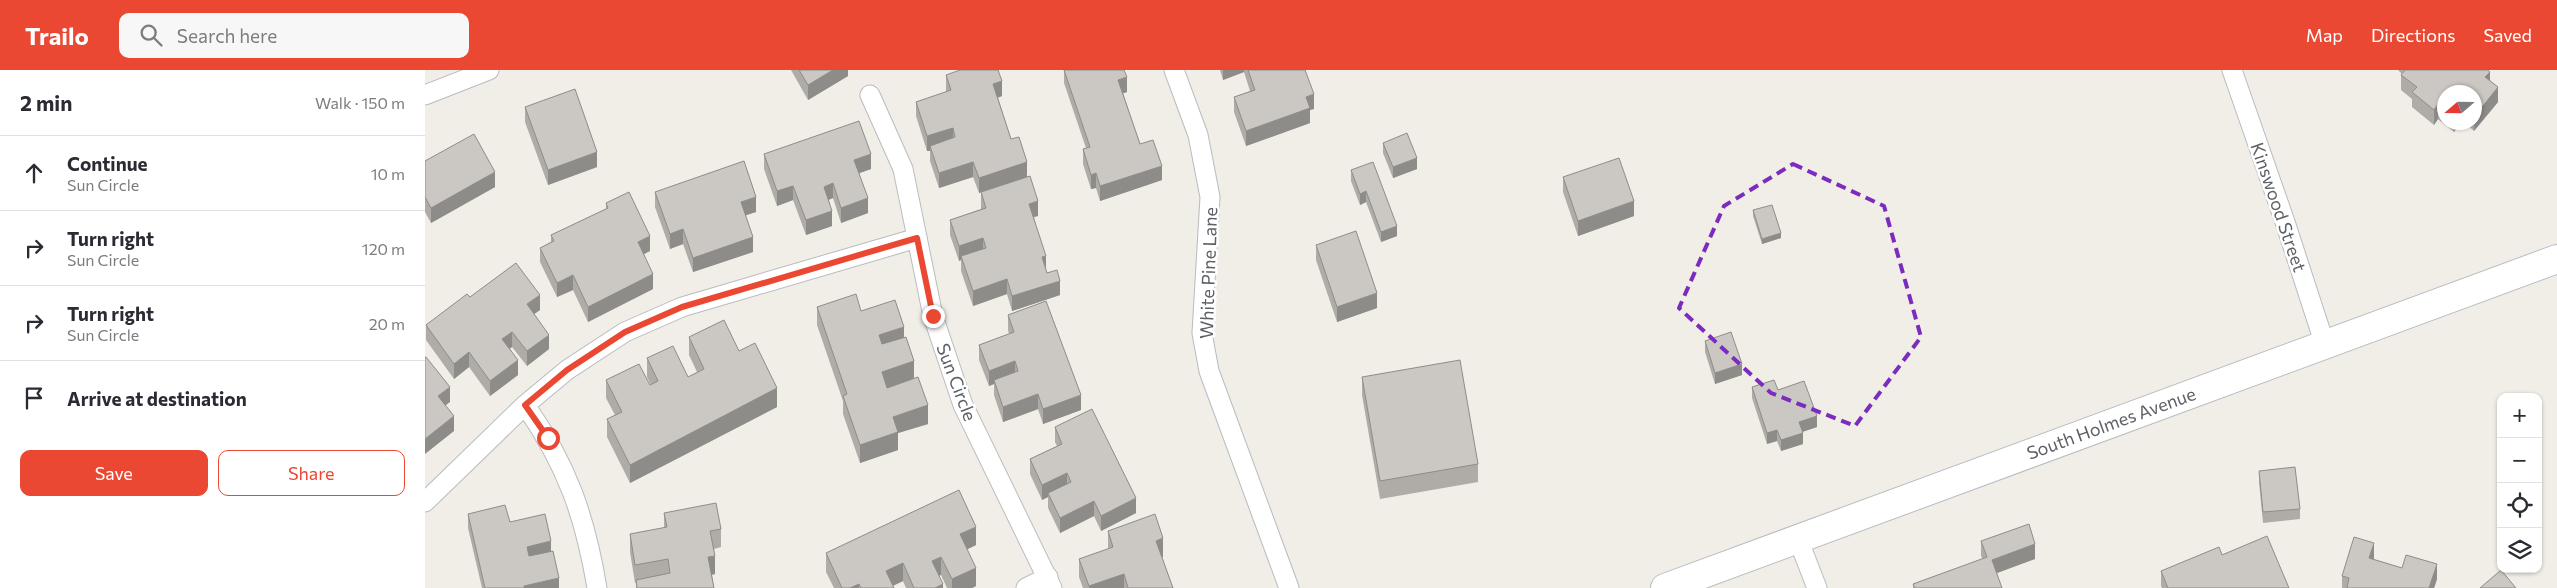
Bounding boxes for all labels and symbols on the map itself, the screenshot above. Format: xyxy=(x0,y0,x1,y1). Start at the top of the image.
north arrow xyxy=(2437,85,2482,130)
street label: Kinswood Street xyxy=(2247,139,2311,275)
street label: White Pine Lane xyxy=(1195,207,1221,339)
route end xyxy=(922,305,945,328)
street label: Sun Circle xyxy=(932,340,982,424)
street label: South Holmes Avenue xyxy=(2024,382,2198,464)
route start xyxy=(537,427,560,450)

